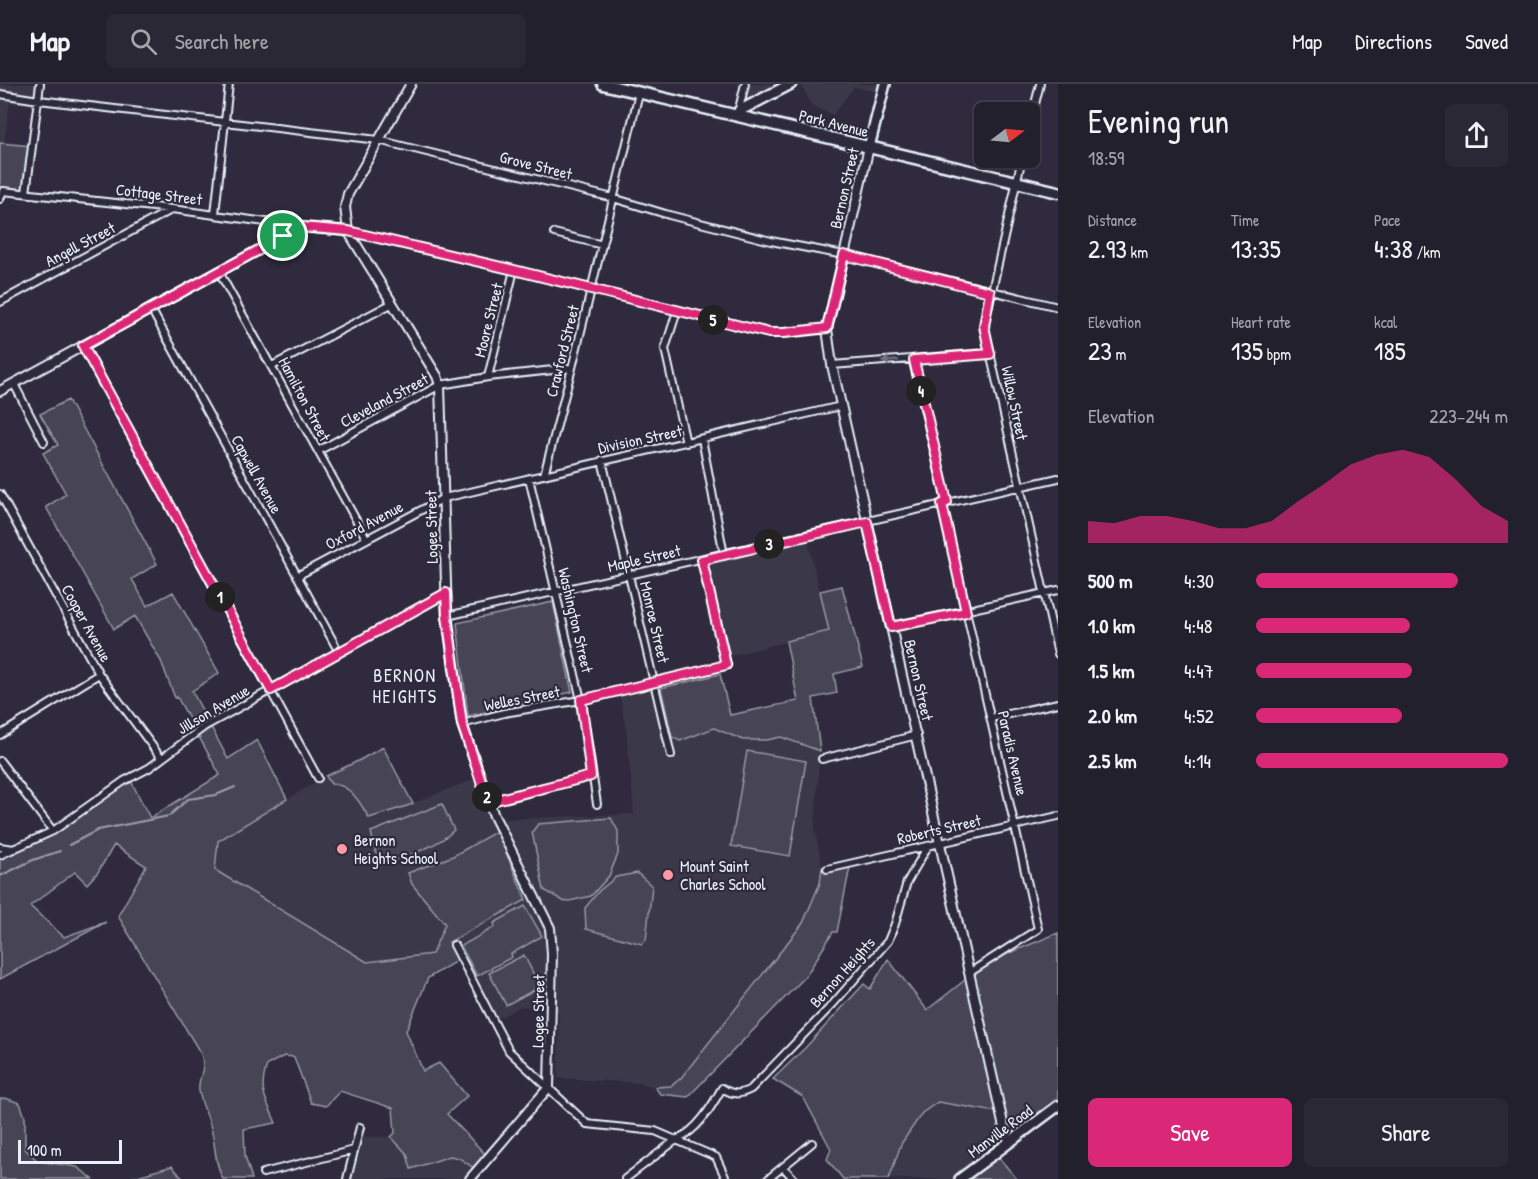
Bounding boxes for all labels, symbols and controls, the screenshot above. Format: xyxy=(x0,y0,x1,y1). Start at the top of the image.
search box xyxy=(106,14,526,68)
text: Map xyxy=(30,22,70,60)
icon: search xyxy=(127,25,160,58)
text: Search here xyxy=(175,26,269,56)
text: Map xyxy=(1292,27,1322,56)
text: Directions xyxy=(1355,27,1432,56)
text: Saved xyxy=(1465,27,1508,56)
text: Evening run xyxy=(1088,99,1229,143)
north arrow xyxy=(974,102,1040,168)
map controls xyxy=(974,102,1040,168)
street label: Park Avenue xyxy=(797,104,872,142)
button: share xyxy=(1445,104,1508,167)
text: 18:59 xyxy=(1088,144,1124,171)
street label: Grove Street xyxy=(497,145,575,185)
street label: Bernon Street xyxy=(824,145,864,231)
street label: Cottage Street xyxy=(115,178,204,210)
text: Distance xyxy=(1088,209,1137,231)
text: Time xyxy=(1231,209,1259,231)
text: Pace xyxy=(1374,209,1401,231)
pin xyxy=(257,210,308,261)
street label: Angell Street xyxy=(41,216,119,272)
icon: arrive xyxy=(266,219,299,252)
text: 2.93 xyxy=(1088,231,1127,266)
text: 13:35 xyxy=(1231,231,1281,266)
text: 4:38 xyxy=(1374,231,1413,266)
text: km xyxy=(1127,241,1148,263)
text: /km xyxy=(1413,241,1441,263)
street label: Moore Street xyxy=(468,280,508,359)
street label: Crawford Street xyxy=(540,302,584,399)
pin: 5 xyxy=(698,305,728,335)
text: 5 xyxy=(710,309,716,331)
text: Elevation xyxy=(1088,311,1141,333)
text: Heart rate xyxy=(1231,311,1291,333)
text: kcal xyxy=(1374,311,1397,333)
text: 23 xyxy=(1088,333,1112,368)
text: 135 xyxy=(1231,333,1263,368)
text: 185 xyxy=(1374,333,1406,368)
text: m xyxy=(1112,343,1126,365)
text: bpm xyxy=(1263,343,1291,365)
street label: Hamilton Street xyxy=(274,353,337,445)
one-way arrow xyxy=(881,357,900,366)
street label: Willow Street xyxy=(996,364,1034,443)
street label: Cleveland Street xyxy=(336,367,432,433)
pin: 4 xyxy=(906,376,936,406)
text: 4 xyxy=(918,380,924,402)
text: Elevation xyxy=(1088,402,1154,429)
text: 223–244 m xyxy=(1429,402,1508,429)
street label: Division Street xyxy=(596,419,685,459)
street label: Capwell Avenue xyxy=(226,431,288,518)
street label: Logee Street xyxy=(419,490,443,564)
street label: Oxford Avenue xyxy=(321,495,407,555)
pin: 3 xyxy=(754,529,784,559)
text: 3 xyxy=(765,533,773,555)
street label: Maple Street xyxy=(605,539,683,577)
street label: Washington Street xyxy=(553,565,599,675)
text: 500 m xyxy=(1088,567,1133,594)
text: 4:30 xyxy=(1184,567,1214,594)
street label: Monroe Street xyxy=(635,579,675,665)
street label: Cooper Avenue xyxy=(57,580,118,666)
pin: 1 xyxy=(205,582,235,612)
text: 1 xyxy=(217,586,223,608)
text: 1.0 km xyxy=(1088,612,1135,639)
text: 4:48 xyxy=(1184,612,1212,639)
street label: Bernon Street xyxy=(899,637,939,723)
text: 1.5 km xyxy=(1088,657,1135,684)
text: 4:47 xyxy=(1184,657,1214,684)
district label: BERNON HEIGHTS xyxy=(373,663,437,709)
street label: Jillson Avenue xyxy=(173,679,254,739)
street label: Welles Street xyxy=(482,680,562,716)
text: 2.0 km xyxy=(1088,702,1137,729)
text: 4:52 xyxy=(1184,702,1214,729)
street label: Paradis Avenue xyxy=(993,708,1034,798)
text: 2.5 km xyxy=(1088,747,1137,774)
text: 4:14 xyxy=(1184,747,1211,774)
pin: 2 xyxy=(472,782,502,812)
text: 2 xyxy=(483,786,491,808)
street label: Roberts Street xyxy=(895,809,984,849)
place label: Bernon Heights School xyxy=(354,829,439,869)
marker: Bernon Heights School xyxy=(335,842,349,856)
place label: Mount Saint Charles School xyxy=(680,855,767,895)
marker: Mount Saint Charles School xyxy=(661,868,675,882)
street label: Bernon Heights xyxy=(804,932,880,1012)
street label: Logee Street xyxy=(526,974,550,1048)
button: Save xyxy=(1088,1098,1292,1167)
button: Share xyxy=(1304,1098,1508,1167)
street label: Manville Road xyxy=(963,1099,1037,1163)
scale bar xyxy=(18,1137,122,1164)
text: 100 m xyxy=(27,1139,62,1161)

